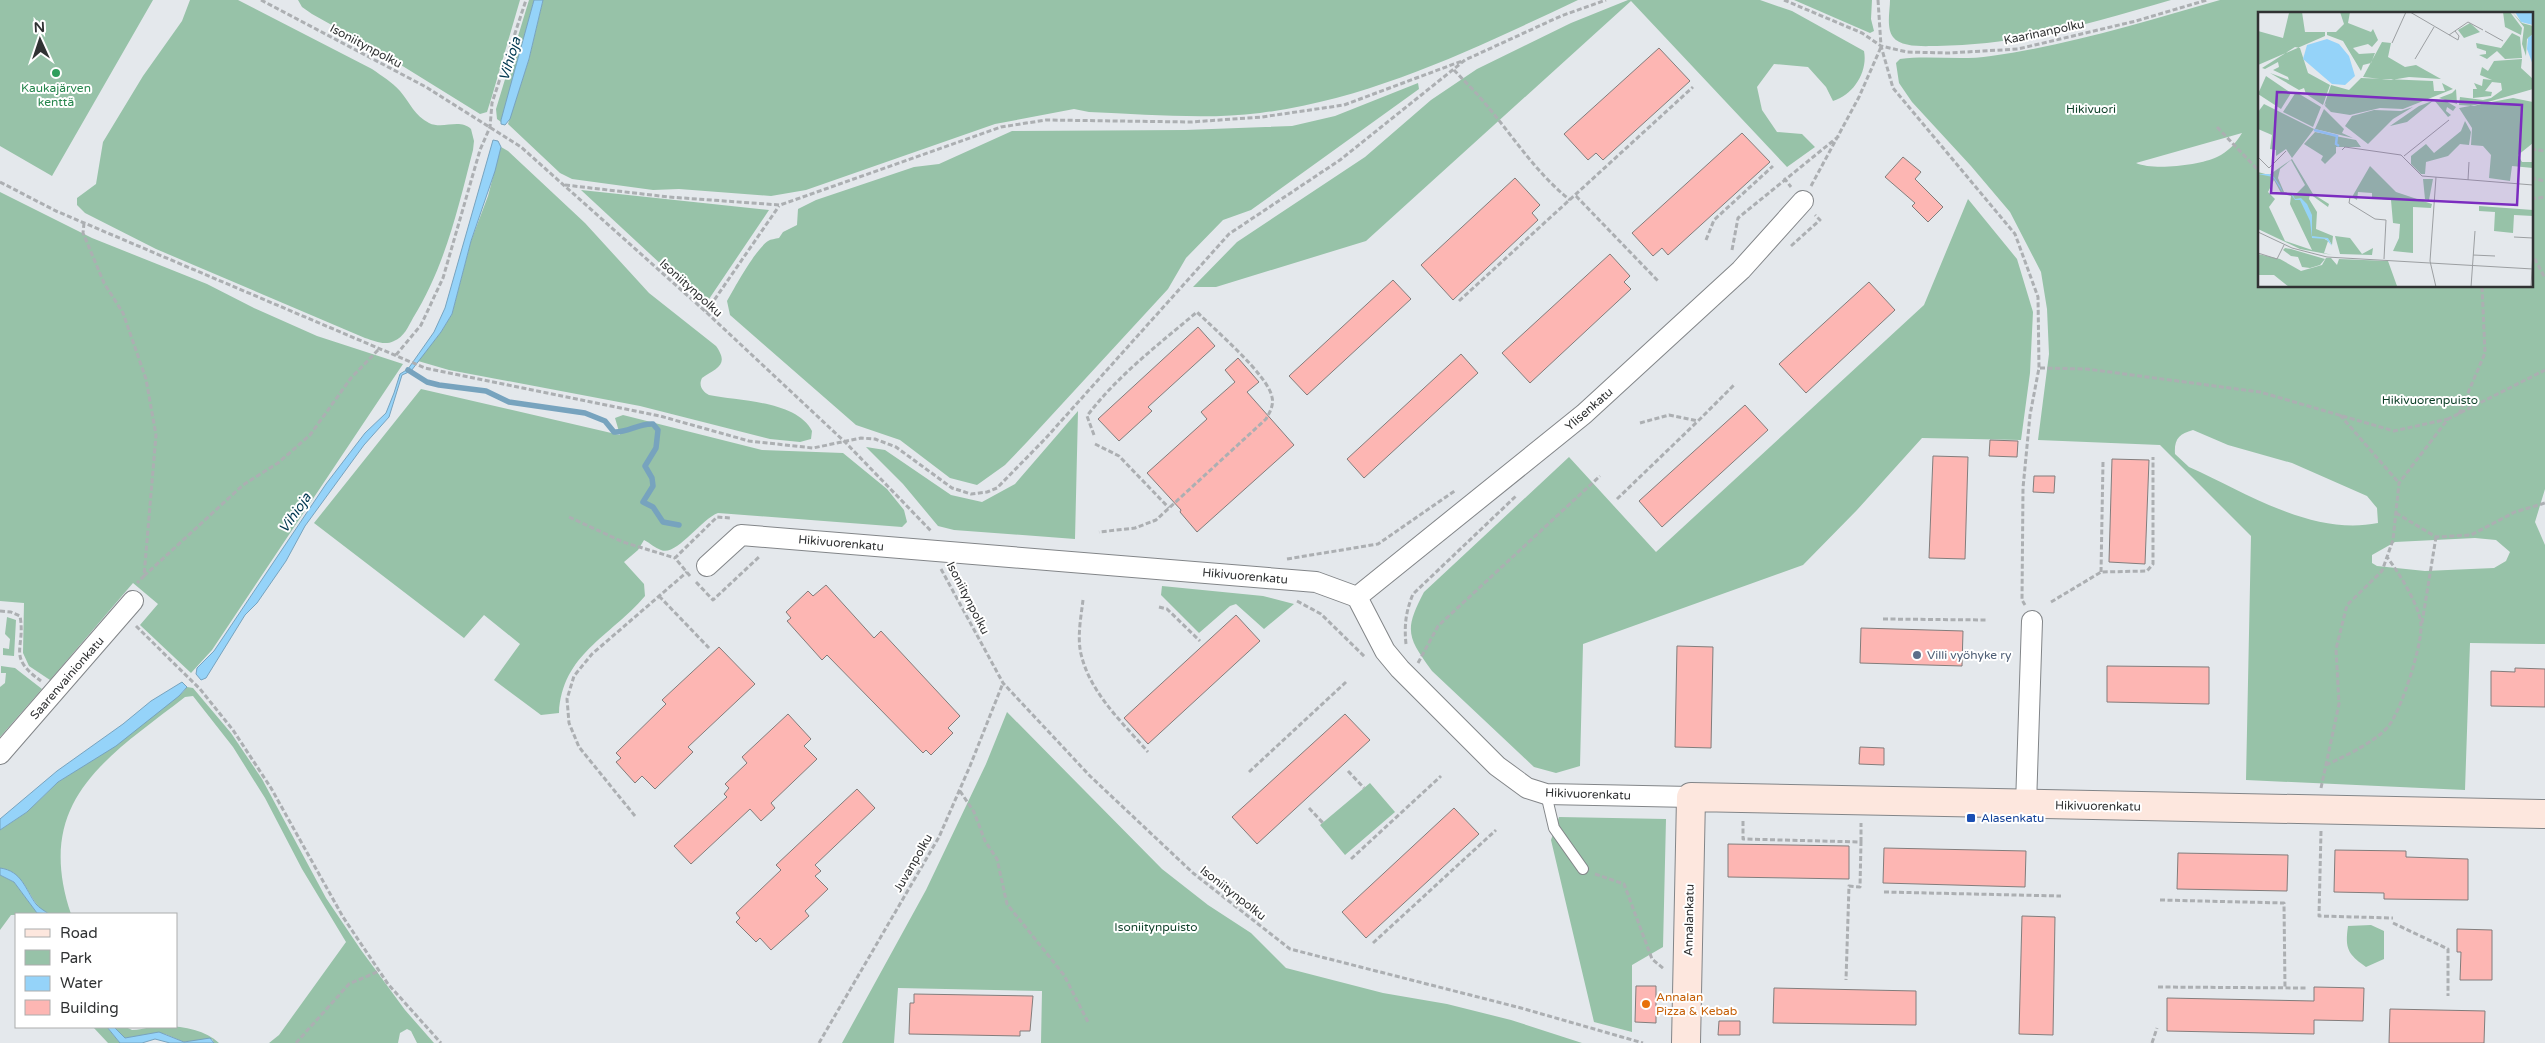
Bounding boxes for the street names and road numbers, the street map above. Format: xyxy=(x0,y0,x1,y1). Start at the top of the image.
street label: Kaarinanpolku xyxy=(2002,17,2086,47)
street label: Isoniitynpolku xyxy=(328,21,404,71)
street label: Isoniitynpolku xyxy=(657,256,725,320)
street label: Ylisenkatu xyxy=(1562,385,1616,433)
street label: Hikivuorenkatu xyxy=(798,532,884,554)
street label: Isoniitynpolku xyxy=(944,559,992,637)
street label: Hikivuorenkatu xyxy=(1202,565,1288,587)
street label: Saarenvainionkatu xyxy=(27,634,107,722)
street label: Hikivuorenkatu xyxy=(1545,786,1631,802)
street label: Hikivuorenkatu xyxy=(2055,798,2141,814)
street label: Juvanpolku xyxy=(891,831,935,895)
street label: Isoniitynpolku xyxy=(1197,863,1269,923)
street label: Annalankatu xyxy=(1681,884,1697,956)

